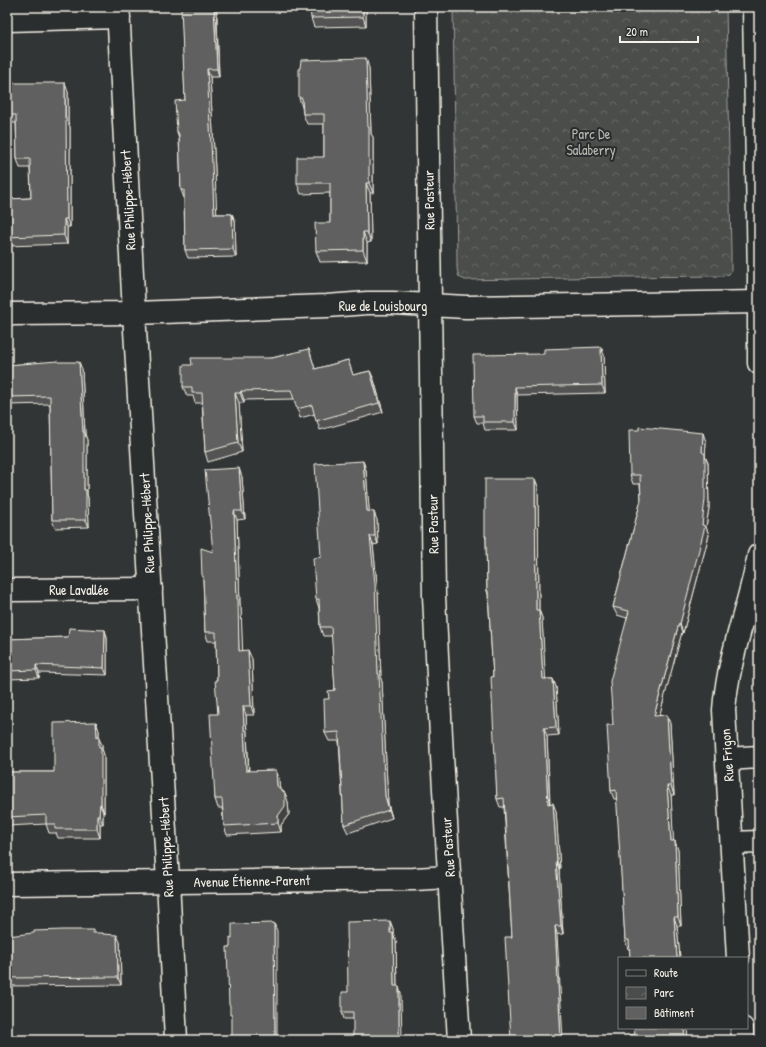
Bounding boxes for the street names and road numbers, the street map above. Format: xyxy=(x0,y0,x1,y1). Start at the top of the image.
street label: Rue Philippe-Hébert xyxy=(115,149,141,251)
street label: Rue Pasteur xyxy=(418,169,439,230)
street label: Rue de Louisbourg xyxy=(339,296,427,316)
street label: Rue Philippe-Hébert xyxy=(134,472,160,574)
street label: Rue Pasteur xyxy=(422,493,443,554)
street label: Rue Lavallée xyxy=(49,580,109,599)
street label: Rue Frigon xyxy=(715,728,739,782)
street label: Rue Philippe-Hébert xyxy=(153,796,179,898)
street label: Rue Pasteur xyxy=(436,816,459,877)
street label: Avenue Étienne-Parent xyxy=(194,870,311,891)

